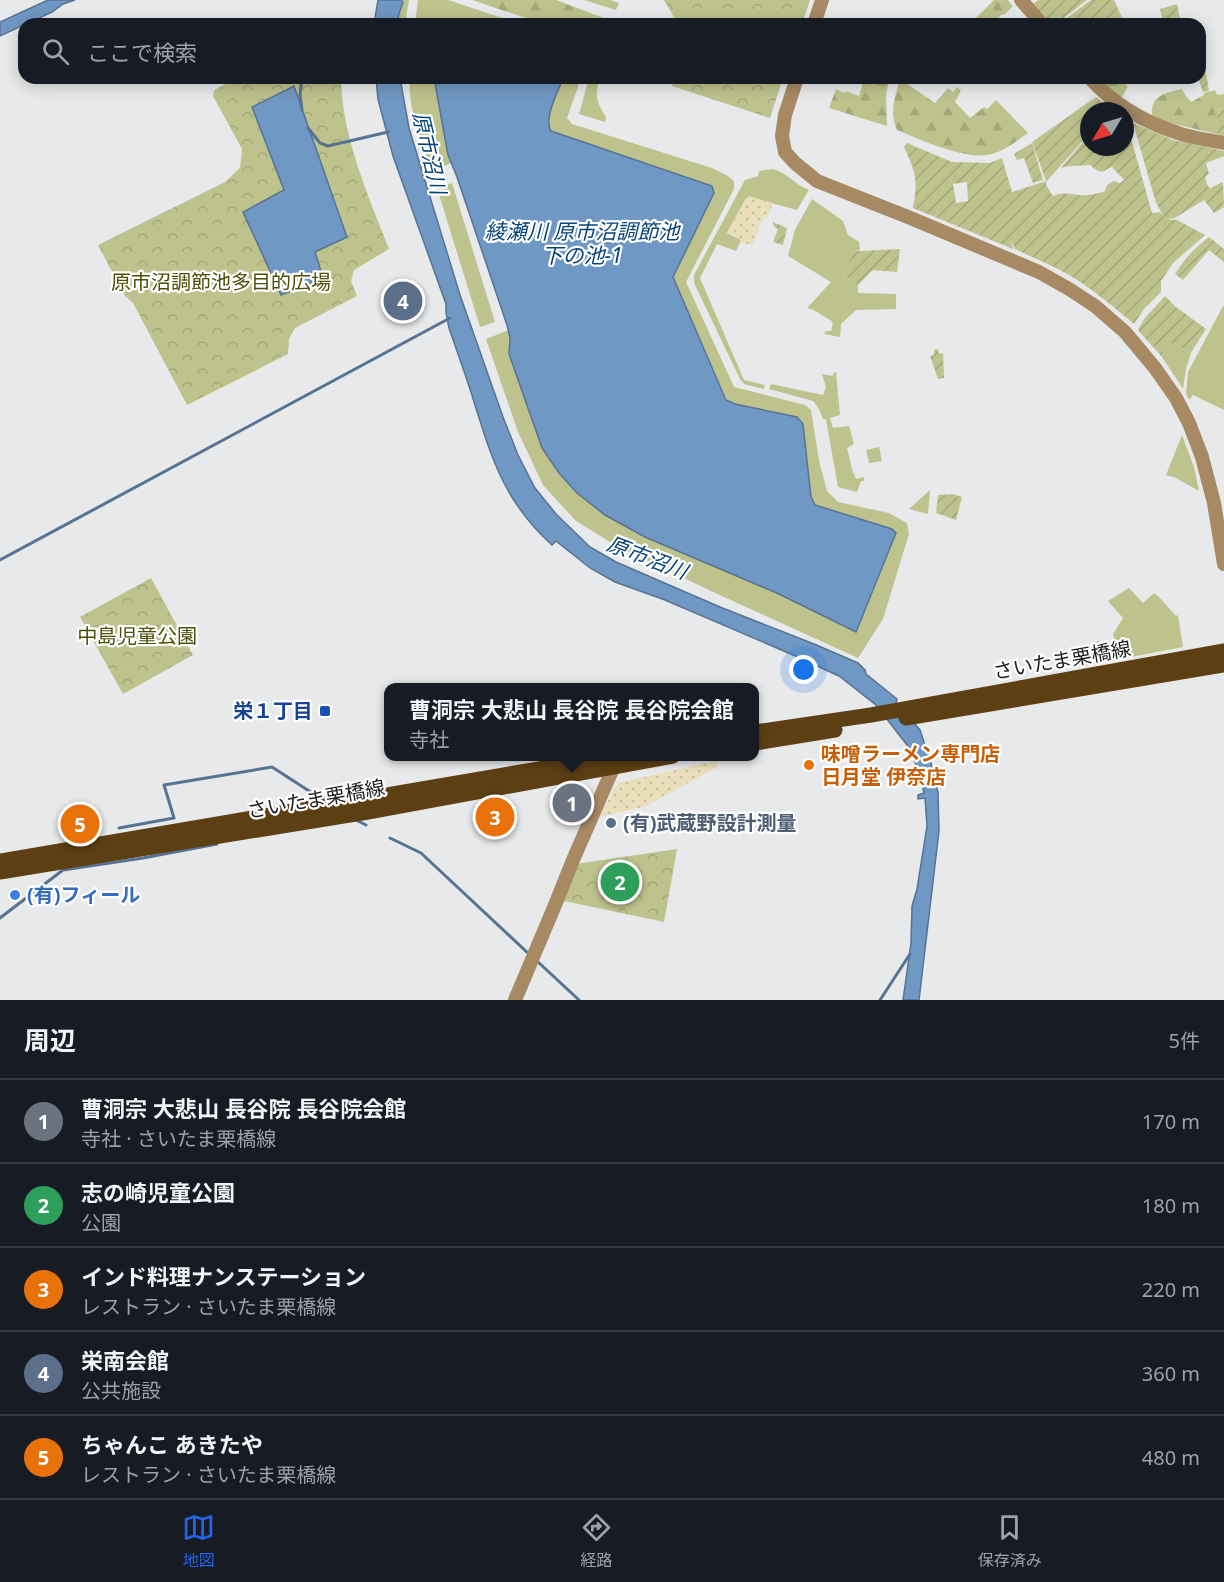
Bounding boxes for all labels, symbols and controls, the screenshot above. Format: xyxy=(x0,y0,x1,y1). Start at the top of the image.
search box xyxy=(18,18,1206,84)
icon: search xyxy=(39,35,72,68)
text: ここで検索 xyxy=(87,37,197,67)
north arrow xyxy=(1080,102,1134,156)
water label: 原市沼川 xyxy=(407,109,454,199)
water label: 綾瀬川 原市沼調節池 下の池-1 xyxy=(485,217,681,269)
park label: 原市沼調節池多目的広場 xyxy=(111,268,331,295)
pin: 4 xyxy=(384,278,422,324)
water label: 原市沼川 xyxy=(603,529,693,586)
park label: 中島児童公園 xyxy=(77,622,197,649)
street label: さいたま栗橋線 xyxy=(991,634,1133,685)
your location xyxy=(789,655,818,684)
popup xyxy=(384,683,759,761)
text: 曹洞宗 大悲山 長谷院 長谷院会館 xyxy=(409,694,734,724)
place label: 栄１丁目 xyxy=(233,697,313,724)
marker: 栄１丁目 xyxy=(318,704,332,718)
text: 寺社 xyxy=(409,726,449,753)
place label: 味噌ラーメン専門店 日月堂 伊奈店 xyxy=(821,740,1000,790)
marker: 味噌ラーメン専門店 日月堂 伊奈店 xyxy=(802,758,816,772)
street label: さいたま栗橋線 xyxy=(245,773,387,824)
pin: 1 xyxy=(552,780,592,826)
pin: 3 xyxy=(476,794,514,840)
pin: 5 xyxy=(60,802,100,846)
place label: (有)武蔵野設計測量 xyxy=(623,809,797,836)
marker: (有)武蔵野設計測量 xyxy=(604,816,618,830)
pin: 2 xyxy=(600,860,640,904)
place label: (有)フィール xyxy=(27,881,140,908)
marker: (有)フィール xyxy=(8,888,22,902)
text: 周辺 xyxy=(24,1022,76,1058)
text: 5件 xyxy=(1169,1027,1200,1054)
text: 曹洞宗 大悲山 長谷院 長谷院会館 xyxy=(81,1093,406,1123)
text: 1 xyxy=(38,1108,49,1135)
text: 170 m xyxy=(1142,1108,1200,1135)
text: 寺社 · さいたま栗橋線 xyxy=(81,1125,276,1152)
text: 志の崎児童公園 xyxy=(81,1177,235,1207)
text: 2 xyxy=(38,1192,49,1219)
text: 180 m xyxy=(1142,1192,1200,1219)
text: 公園 xyxy=(81,1209,121,1236)
text: インド料理ナンステーション xyxy=(81,1261,366,1291)
text: 3 xyxy=(38,1276,49,1303)
text: 220 m xyxy=(1142,1276,1200,1303)
text: レストラン · さいたま栗橋線 xyxy=(81,1293,336,1320)
text: 栄南会館 xyxy=(81,1345,169,1375)
text: 4 xyxy=(38,1360,49,1387)
text: 360 m xyxy=(1142,1360,1200,1387)
text: 公共施設 xyxy=(81,1377,161,1404)
text: ちゃんこ あきたや xyxy=(81,1429,263,1459)
text: 5 xyxy=(38,1444,49,1471)
text: 480 m xyxy=(1142,1444,1200,1471)
text: レストラン · さいたま栗橋線 xyxy=(81,1461,336,1488)
tab: 地図 xyxy=(182,1511,215,1571)
tab: 経路 xyxy=(580,1511,613,1571)
tab: 保存済み xyxy=(978,1511,1042,1571)

